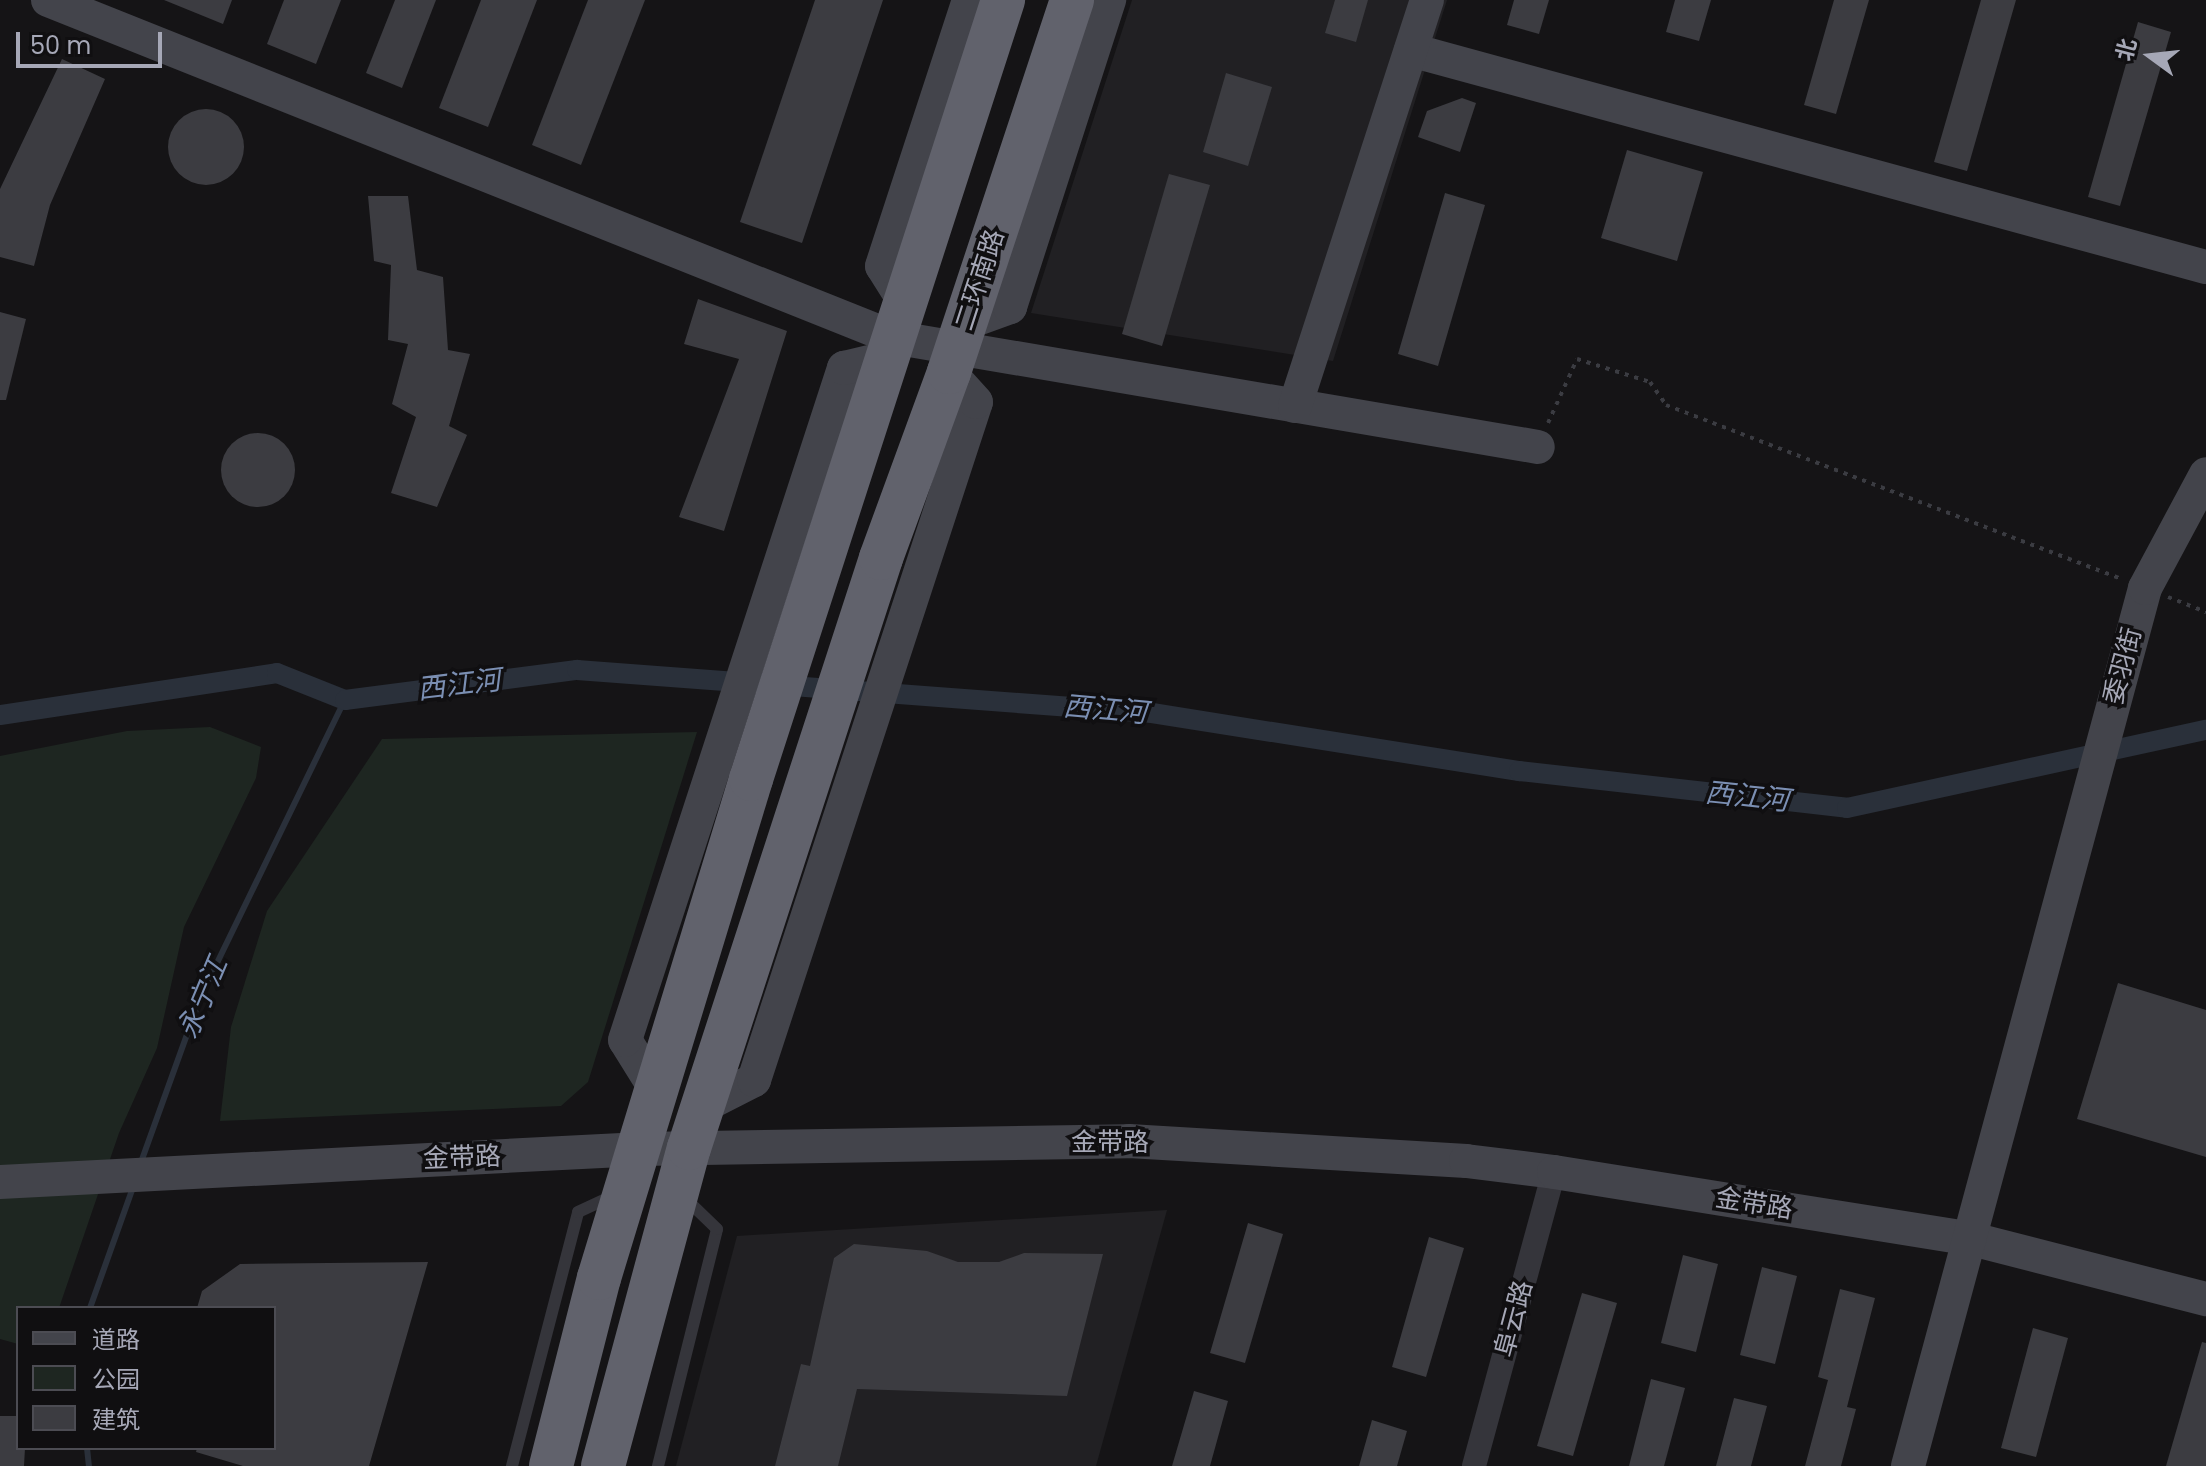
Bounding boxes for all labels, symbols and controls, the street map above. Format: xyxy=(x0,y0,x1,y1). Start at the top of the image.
scale bar xyxy=(20,16,166,66)
north arrow xyxy=(2110,16,2190,96)
text: 50 m xyxy=(30,29,91,62)
text: 北 xyxy=(2109,35,2144,64)
street label: 二环南路 xyxy=(949,226,1011,334)
street label: 委羽街 xyxy=(2098,624,2148,708)
water label: 西江河 xyxy=(415,663,503,707)
water label: 西江河 xyxy=(1062,690,1148,730)
water label: 西江河 xyxy=(1703,776,1791,818)
water label: 永宁江 xyxy=(171,953,235,1043)
street label: 金带路 xyxy=(1071,1127,1149,1159)
street label: 金带路 xyxy=(422,1141,502,1175)
street label: 金带路 xyxy=(1713,1182,1795,1226)
street label: 阜云路 xyxy=(1489,1277,1539,1361)
legend xyxy=(16,1306,276,1450)
text: 道路 xyxy=(92,1323,140,1356)
text: 公园 xyxy=(92,1363,140,1396)
text: 建筑 xyxy=(92,1403,140,1436)

